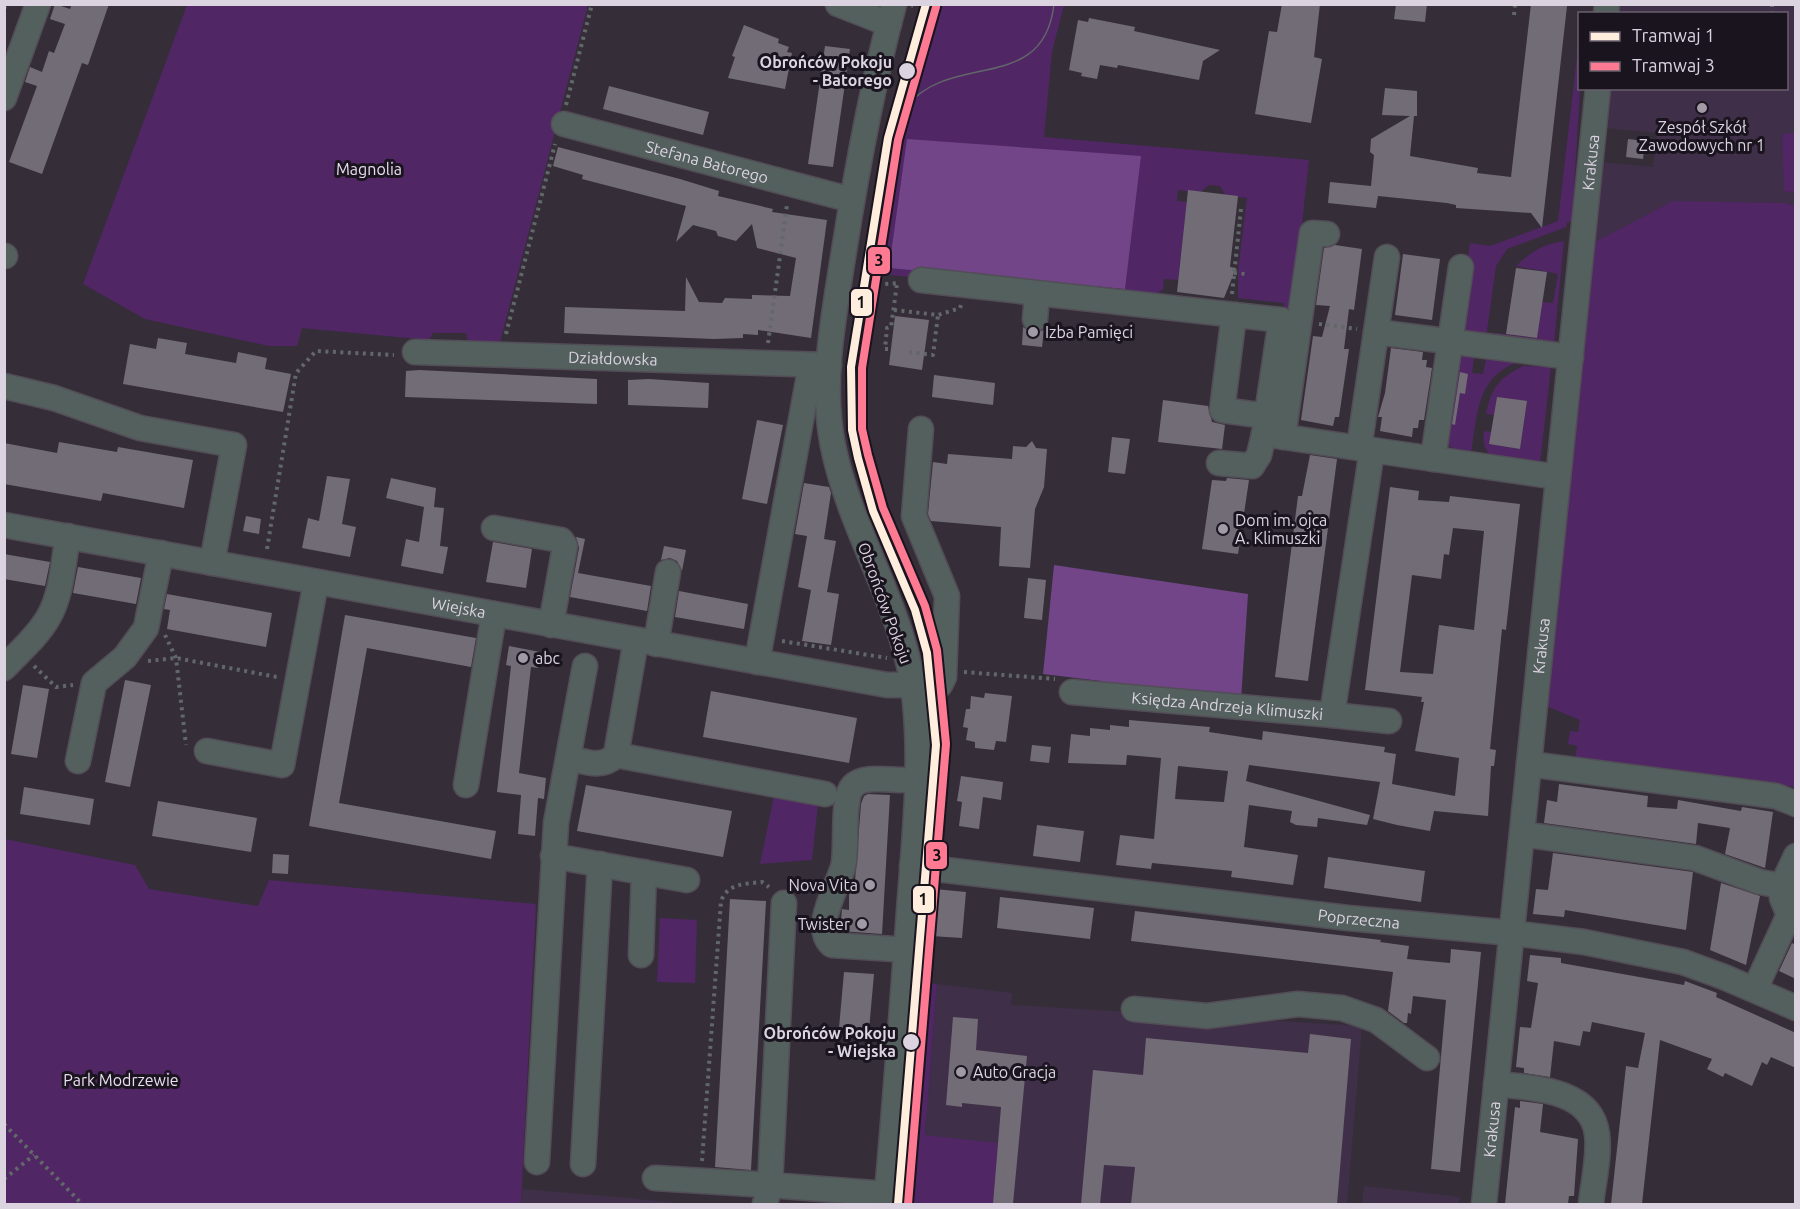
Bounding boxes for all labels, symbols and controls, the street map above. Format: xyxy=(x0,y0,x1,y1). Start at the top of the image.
legend xyxy=(1578,12,1788,90)
text: Tramwaj 1 xyxy=(1632,25,1715,45)
place label: Obrońców Pokoju - Batorego xyxy=(760,53,892,89)
text: Tramwaj 3 xyxy=(1632,55,1715,75)
marker: Obrońców Pokoju - Batorego xyxy=(897,61,917,81)
marker: Zespół Szkół Zawodowych nr 1 xyxy=(1695,101,1709,115)
place label: Zespół Szkół Zawodowych nr 1 xyxy=(1639,118,1765,154)
street label: Krakusa xyxy=(1579,133,1602,191)
street label: Stefana Batorego xyxy=(644,137,771,187)
park label: Magnolia xyxy=(336,160,402,178)
line badge: 3 xyxy=(867,246,891,275)
text: 3 xyxy=(874,251,884,269)
line badge: 1 xyxy=(850,288,873,317)
text: 1 xyxy=(856,293,866,311)
place label: Izba Pamięci xyxy=(1045,323,1133,341)
marker: Izba Pamięci xyxy=(1026,325,1040,339)
street label: Działdowska xyxy=(568,348,658,369)
place label: Dom im. ojca A. Klimuszki xyxy=(1235,511,1327,547)
marker: Dom im. ojca A. Klimuszki xyxy=(1216,522,1230,536)
street label: Obrońców Pokoju xyxy=(855,540,915,666)
street label: Wiejska xyxy=(430,594,487,621)
street label: Krakusa xyxy=(1529,617,1553,675)
place label: abc xyxy=(535,649,561,667)
marker: abc xyxy=(516,651,530,665)
street label: Księdza Andrzeja Klimuszki xyxy=(1131,688,1324,723)
line badge: 3 xyxy=(925,841,948,870)
text: 3 xyxy=(932,846,942,864)
place label: Nova Vita xyxy=(789,876,858,894)
marker: Nova Vita xyxy=(863,878,877,892)
line badge: 1 xyxy=(912,885,935,914)
text: 1 xyxy=(918,890,928,908)
street label: Poprzeczna xyxy=(1317,905,1401,932)
place label: Twister xyxy=(798,915,850,933)
marker: Twister xyxy=(855,917,869,931)
place label: Obrońców Pokoju - Wiejska xyxy=(764,1024,896,1060)
marker: Obrońców Pokoju - Wiejska xyxy=(901,1032,921,1052)
place label: Auto Gracja xyxy=(973,1063,1056,1081)
marker: Auto Gracja xyxy=(954,1065,968,1079)
park label: Park Modrzewie xyxy=(63,1071,179,1089)
street label: Krakusa xyxy=(1480,1100,1503,1158)

